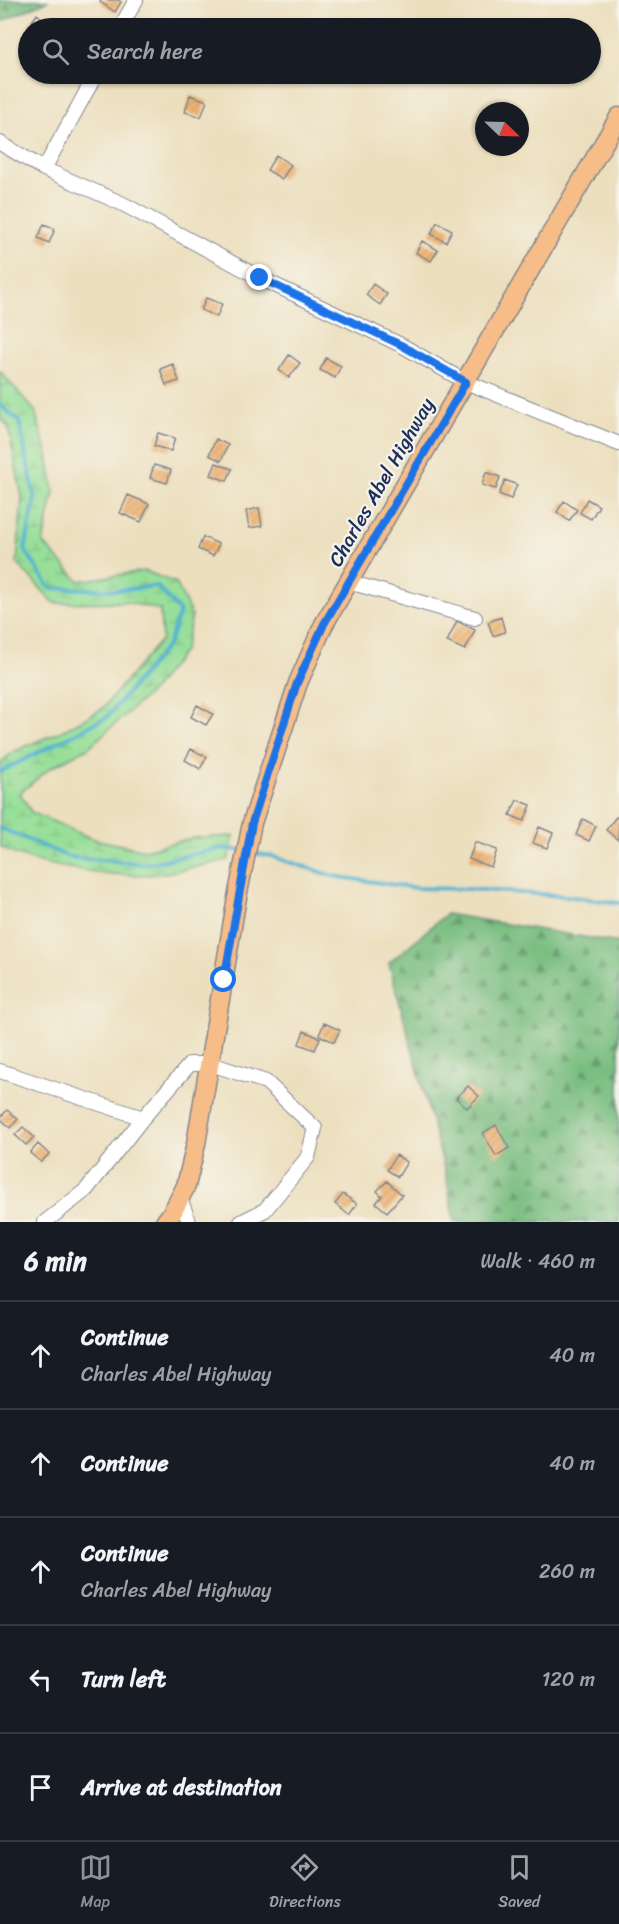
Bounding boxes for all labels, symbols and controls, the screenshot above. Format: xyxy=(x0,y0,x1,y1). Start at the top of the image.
search box xyxy=(18,18,601,84)
text: Search here xyxy=(87,32,203,71)
icon: search xyxy=(39,35,72,68)
north arrow xyxy=(475,102,529,156)
route end xyxy=(246,264,272,290)
street label: Charles Abel Highway xyxy=(319,391,445,573)
route start xyxy=(210,966,236,992)
text: 6 min xyxy=(24,1238,87,1284)
text: Walk · 460 m xyxy=(480,1244,595,1279)
text: Continue xyxy=(81,1318,169,1357)
text: 40 m xyxy=(549,1338,595,1373)
icon: ahead xyxy=(24,1339,57,1372)
text: Charles Abel Highway xyxy=(81,1357,271,1392)
text: Continue xyxy=(81,1444,169,1483)
text: 40 m xyxy=(549,1446,595,1481)
icon: ahead xyxy=(24,1447,57,1480)
text: Continue xyxy=(81,1534,169,1573)
text: 260 m xyxy=(539,1554,595,1589)
icon: ahead xyxy=(24,1555,57,1588)
text: Charles Abel Highway xyxy=(81,1573,271,1608)
text: Turn left xyxy=(81,1660,166,1699)
text: 120 m xyxy=(542,1662,595,1697)
icon: left xyxy=(24,1663,57,1696)
text: Arrive at destination xyxy=(81,1768,282,1807)
icon: arrive xyxy=(24,1771,57,1804)
tab: Map xyxy=(79,1851,112,1916)
tab: Directions xyxy=(269,1851,341,1916)
tab: Saved xyxy=(498,1851,540,1916)

